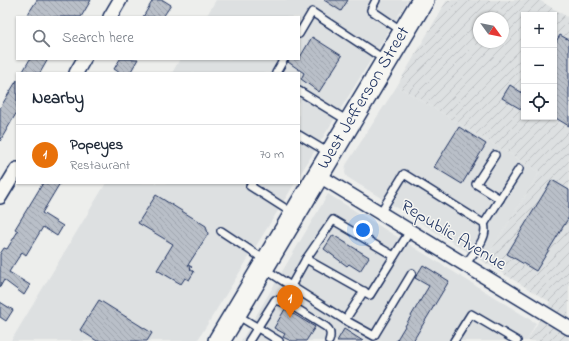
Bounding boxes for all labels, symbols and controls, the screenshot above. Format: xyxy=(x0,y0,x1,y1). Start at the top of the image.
north arrow xyxy=(473,12,509,48)
map controls xyxy=(521,12,557,120)
button: + xyxy=(521,12,557,48)
search box xyxy=(16,16,300,60)
street label: West Jefferson Street xyxy=(311,22,417,175)
icon: search xyxy=(30,27,52,49)
text: Search here xyxy=(62,27,134,49)
button: − xyxy=(521,48,557,84)
button: locate xyxy=(521,84,557,120)
text: Nearby xyxy=(32,86,84,111)
text: Popeyes xyxy=(70,134,123,156)
text: 1 xyxy=(43,145,47,164)
text: 70 m xyxy=(260,145,284,164)
text: Restaurant xyxy=(70,156,130,175)
street label: Republic Avenue xyxy=(395,194,512,278)
your location xyxy=(353,220,373,240)
pin: 1 xyxy=(277,285,303,318)

